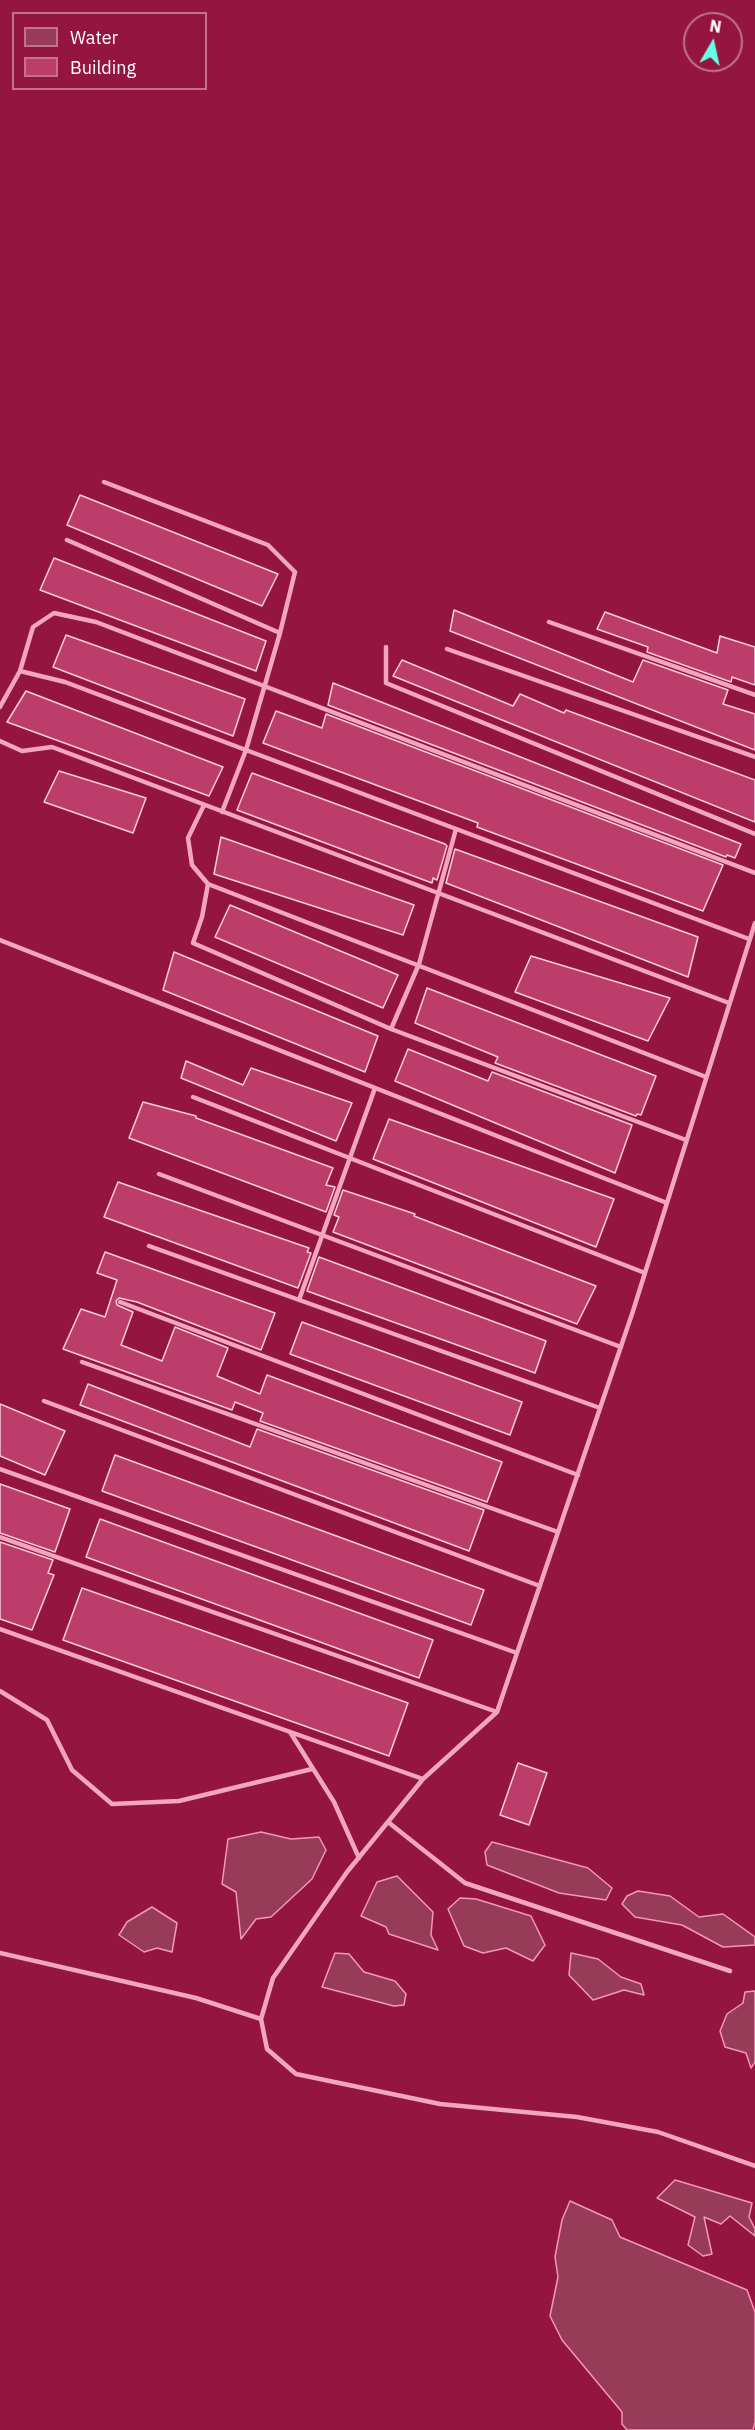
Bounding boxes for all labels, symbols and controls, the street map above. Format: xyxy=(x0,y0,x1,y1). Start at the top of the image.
legend xyxy=(12,12,207,90)
north arrow xyxy=(683,12,743,72)
text: N xyxy=(708,15,723,37)
text: Water xyxy=(70,26,118,49)
text: Building xyxy=(70,56,136,79)

